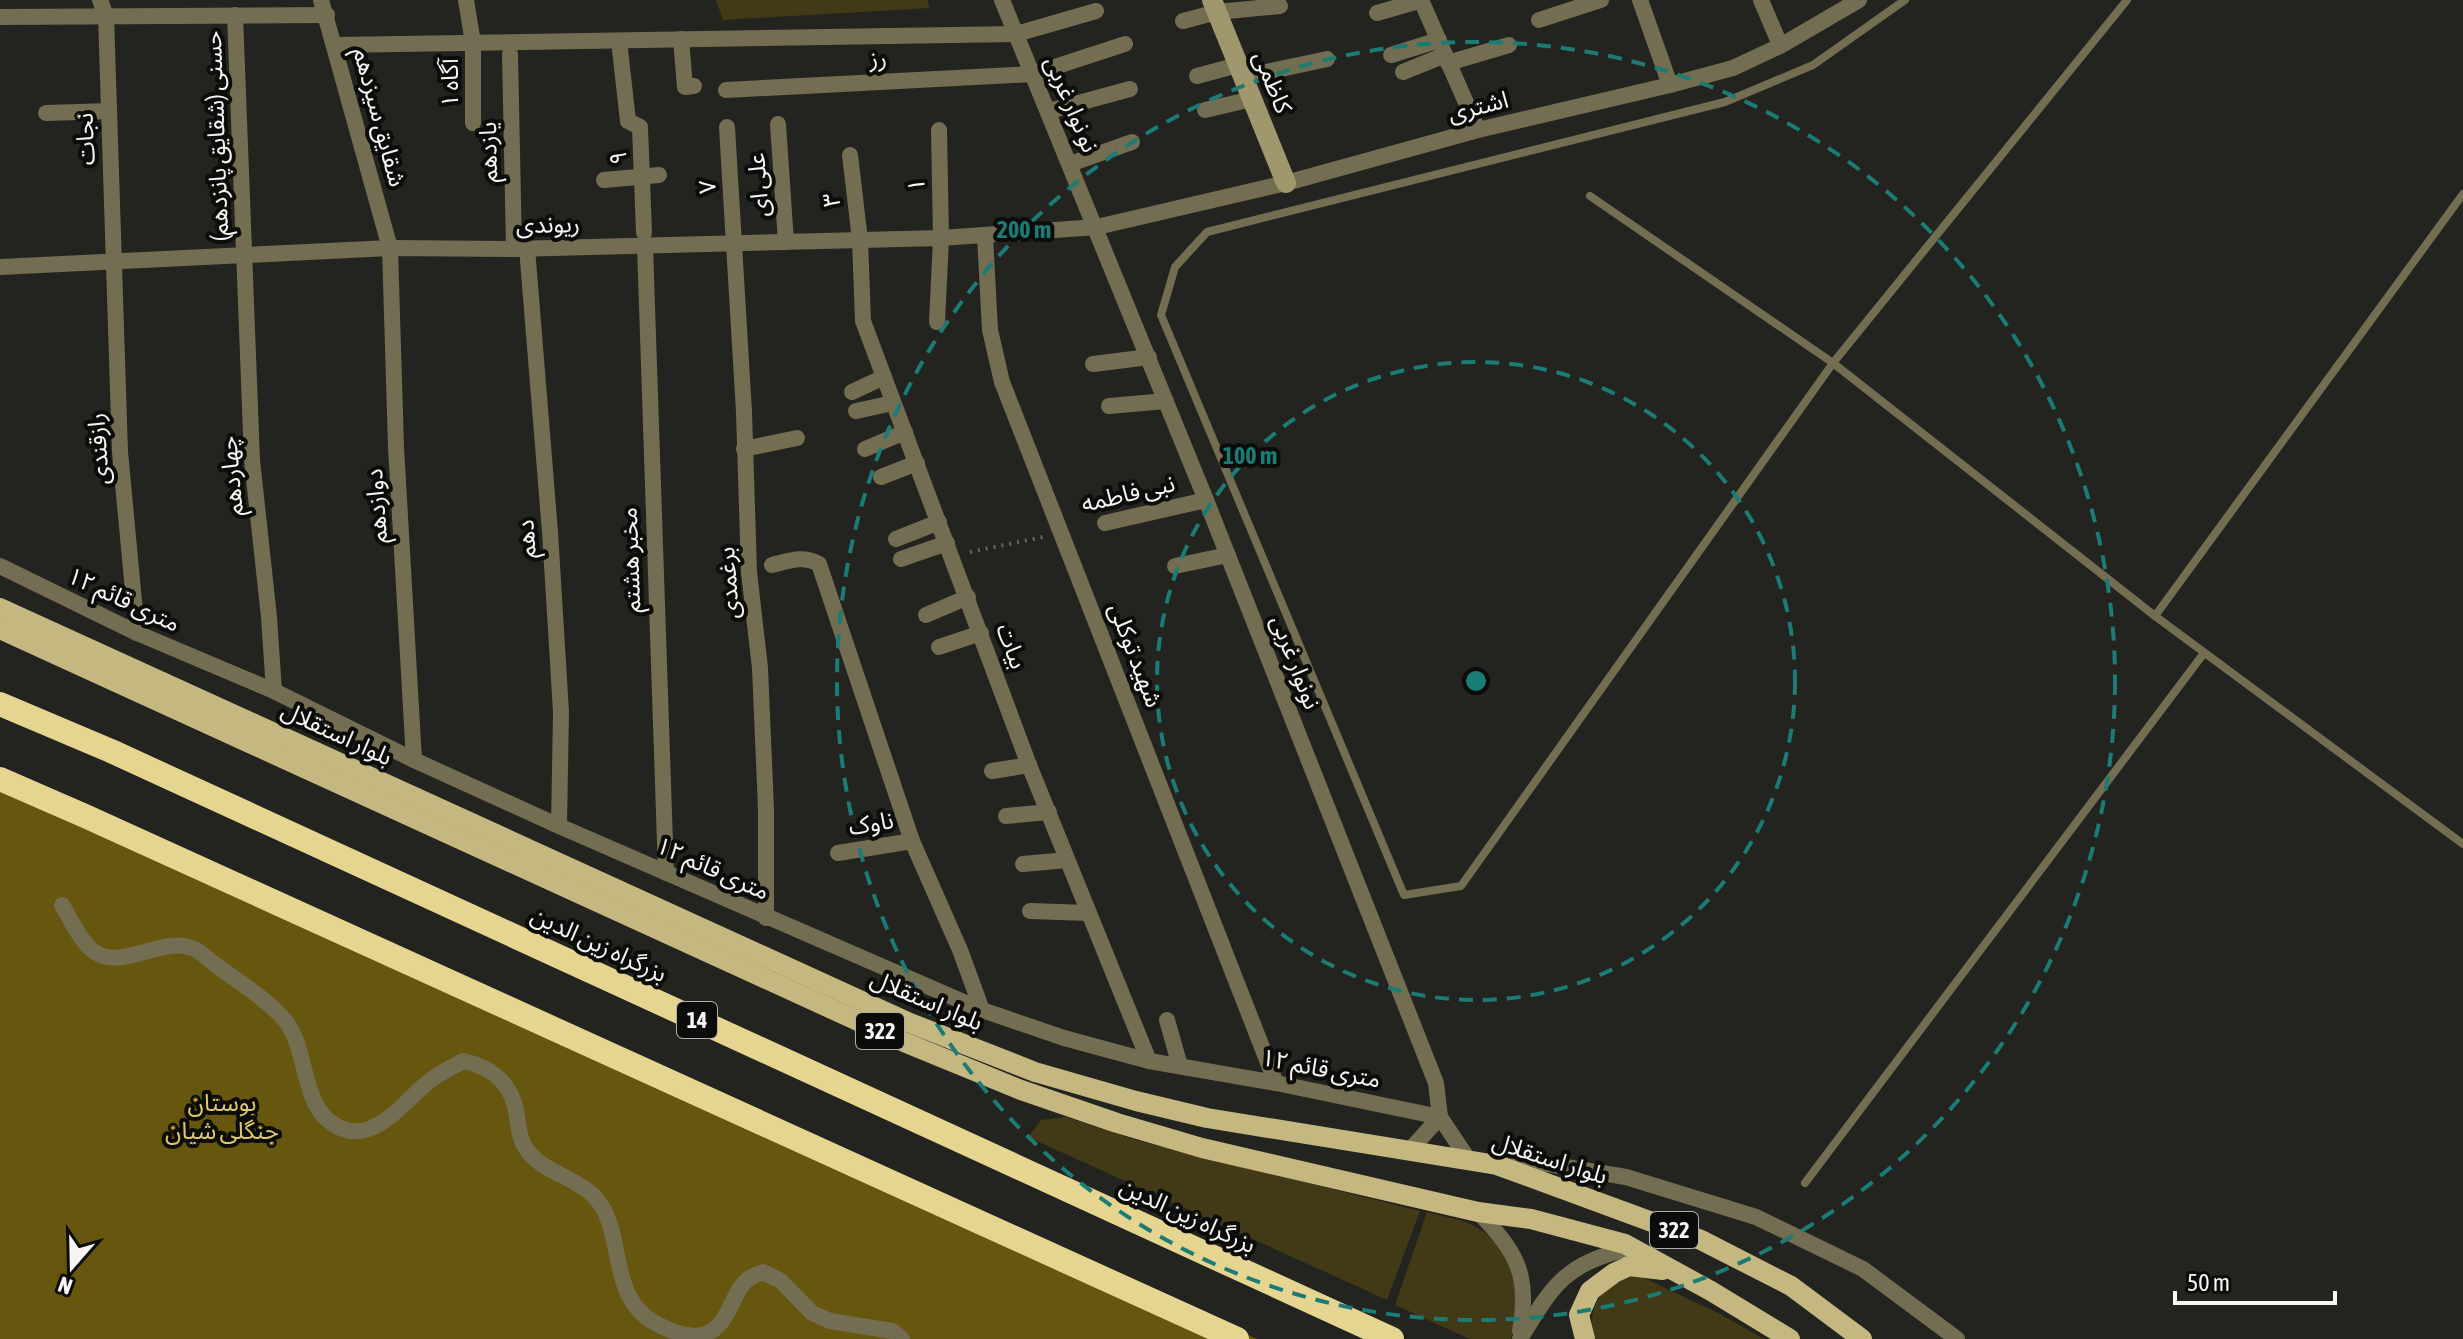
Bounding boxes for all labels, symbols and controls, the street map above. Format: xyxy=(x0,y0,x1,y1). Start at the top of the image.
street label: حسنی (شقایق پانزدهم) xyxy=(199,30,237,242)
street label: رز xyxy=(867,44,888,73)
street label: شقایق سیزدهم xyxy=(345,45,412,191)
street label: کاظمی xyxy=(1248,47,1298,118)
street label: نو نوار غربی xyxy=(1039,52,1104,156)
street label: آگاه ۱ xyxy=(436,57,463,108)
street label: اشتری xyxy=(1445,85,1511,127)
street label: نجات xyxy=(71,112,99,166)
street label: یازدهم xyxy=(474,121,506,183)
street label: ۹ xyxy=(604,150,632,166)
street label: علی ای xyxy=(742,152,775,218)
street label: ۱ xyxy=(902,178,930,192)
street label: ۷ xyxy=(693,179,721,195)
street label: ۳ xyxy=(817,192,845,208)
street label: ریوندی xyxy=(516,210,580,239)
text: 200 m xyxy=(997,216,1051,243)
street label: رازقندی xyxy=(82,412,115,486)
street label: چهاردهم xyxy=(214,435,252,517)
text: 100 m xyxy=(1223,442,1277,469)
street label: دوازدهم xyxy=(360,468,396,544)
street label: نبی فاطمه xyxy=(1079,469,1177,517)
street label: مخبر هشتم xyxy=(615,507,649,613)
street label: دهم xyxy=(511,518,545,559)
street label: برغمدی xyxy=(712,546,745,620)
street label: ۱۲ متری قائم xyxy=(62,561,185,640)
street label: شهید توکلی xyxy=(1103,599,1168,711)
street label: نونوار غربی xyxy=(1265,611,1326,713)
street label: بیات xyxy=(991,620,1033,672)
centre of rings xyxy=(1462,667,1490,695)
street label: بلوار استقلال xyxy=(277,696,397,771)
street label: ناوک xyxy=(847,806,896,841)
street label: ۱۲ متری قائم xyxy=(651,831,774,909)
street label: بزرگراه زین الدین xyxy=(526,901,671,988)
street label: بلوار استقلال xyxy=(866,964,987,1037)
road number: 14 xyxy=(677,1002,717,1038)
road number: 322 xyxy=(856,1013,904,1049)
street label: ۱۲ متری قائم xyxy=(1258,1043,1383,1097)
park label: بوستان جنگلی شیان xyxy=(165,1089,279,1145)
street label: بلوار استقلال xyxy=(1489,1127,1611,1190)
street label: بزرگراه زین الدین xyxy=(1115,1172,1260,1259)
road number: 322 xyxy=(1650,1212,1698,1248)
north arrow xyxy=(32,1227,112,1307)
scale bar xyxy=(2175,1255,2335,1305)
text: 50 m xyxy=(2187,1269,2230,1296)
text: N xyxy=(55,1271,76,1300)

